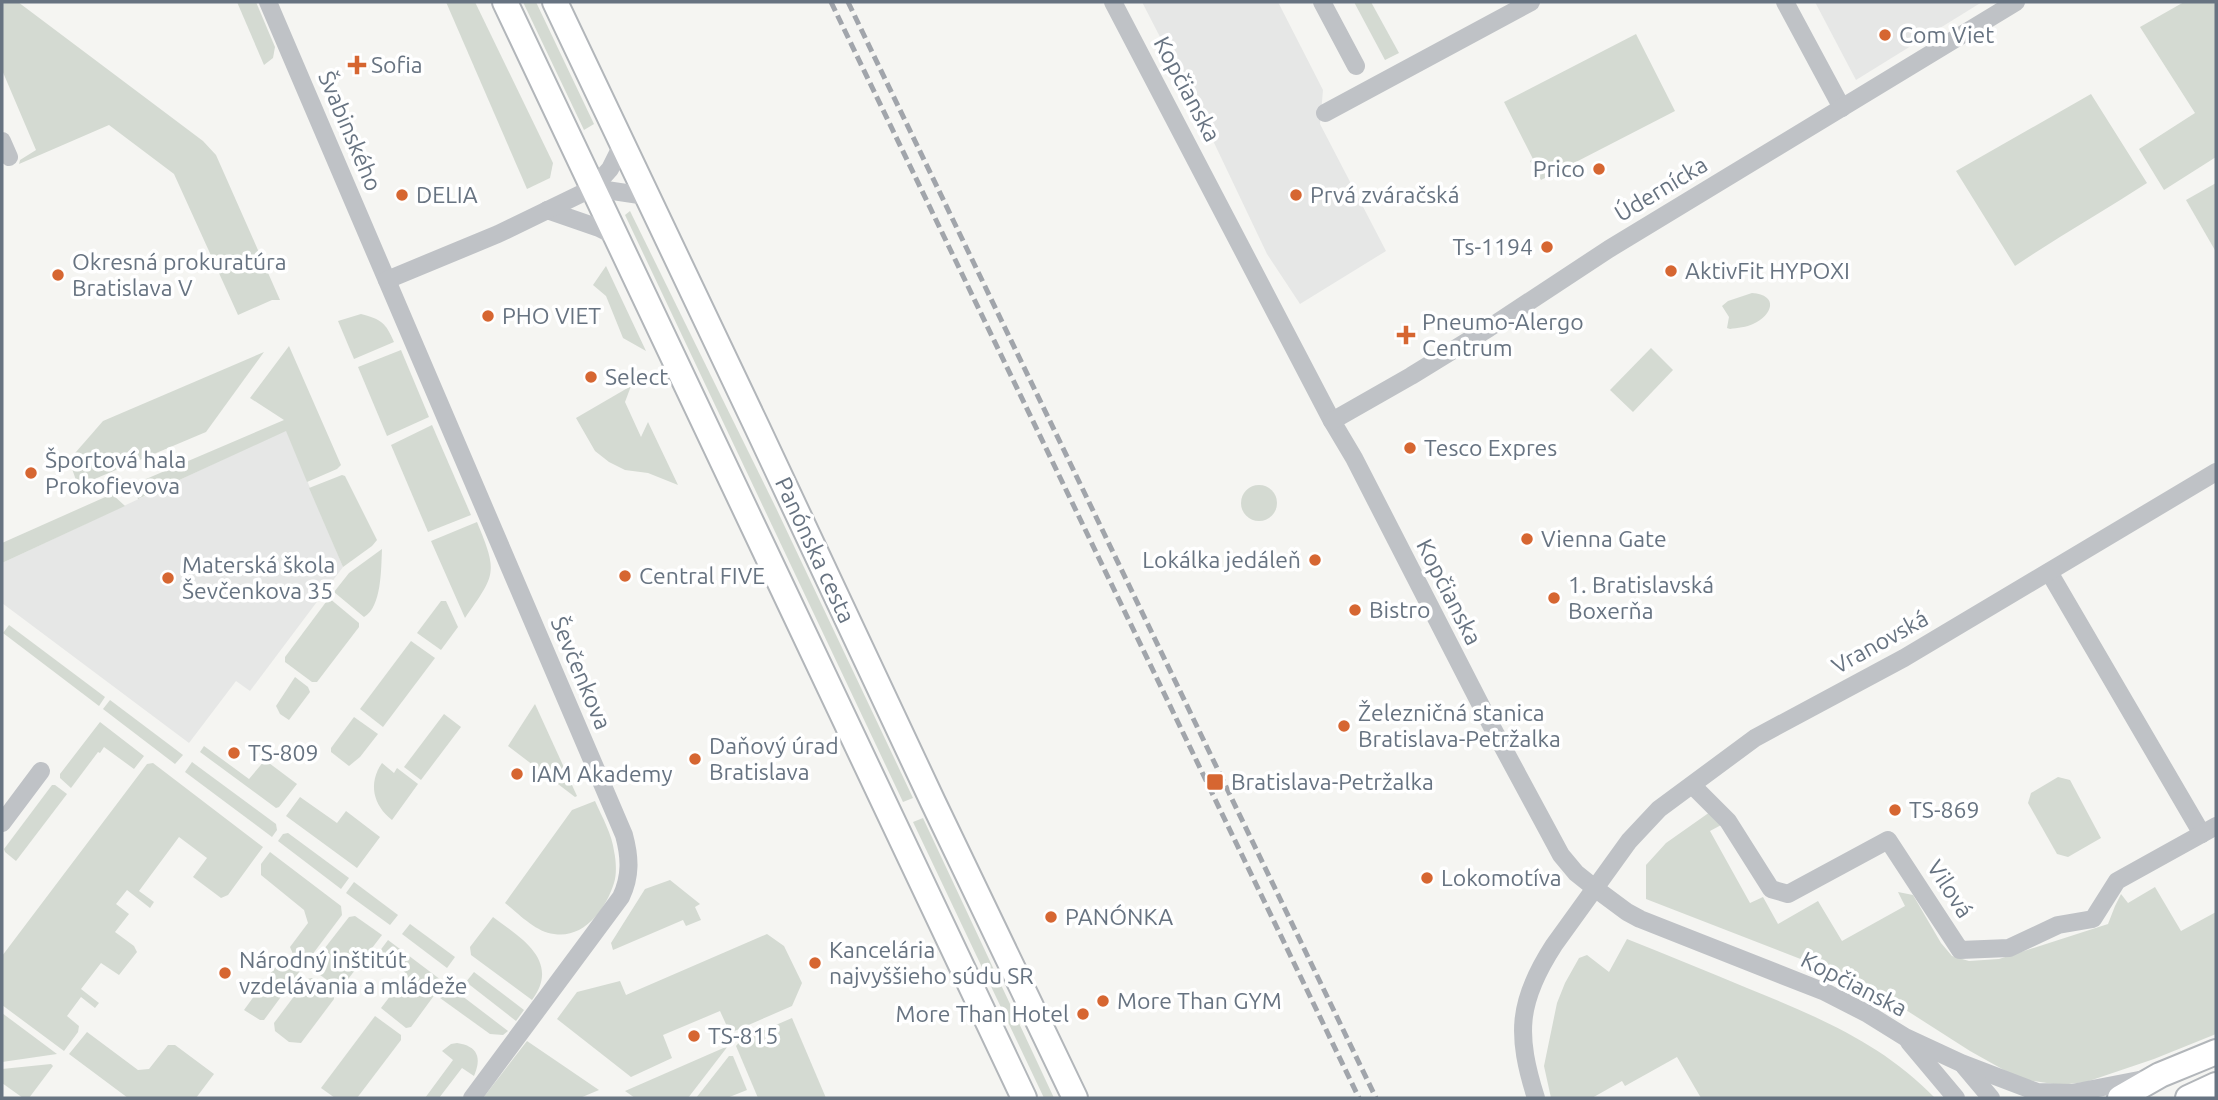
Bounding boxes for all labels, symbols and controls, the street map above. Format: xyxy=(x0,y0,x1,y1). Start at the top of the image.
place label: Com Viet xyxy=(1899,22,1994,47)
marker: Com Viet xyxy=(1877,27,1893,43)
street label: Kopčianska xyxy=(1149,32,1226,146)
place label: Sofia xyxy=(371,52,423,77)
marker: Sofia xyxy=(349,57,365,73)
street label: Švabinského xyxy=(314,67,387,194)
street label: Údernícka xyxy=(1609,150,1712,226)
place label: Prico xyxy=(1533,156,1585,181)
marker: Prico xyxy=(1591,161,1607,177)
place label: DELIA xyxy=(416,182,478,207)
place label: Prvá zváračská xyxy=(1310,182,1460,207)
marker: DELIA xyxy=(394,187,410,203)
marker: Prvá zváračská xyxy=(1288,187,1304,203)
place label: Ts-1194 xyxy=(1453,234,1533,259)
marker: Ts-1194 xyxy=(1539,239,1555,255)
place label: Okresná prokuratúra Bratislava V xyxy=(72,249,287,300)
place label: AktivFit HYPOXI xyxy=(1685,258,1850,283)
marker: AktivFit HYPOXI xyxy=(1663,263,1679,279)
marker: Okresná prokuratúra Bratislava V xyxy=(50,267,66,283)
place label: PHO VIET xyxy=(502,303,601,328)
marker: PHO VIET xyxy=(480,308,496,324)
place label: Pneumo-Alergo Centrum xyxy=(1422,309,1584,360)
marker: Pneumo-Alergo Centrum xyxy=(1396,325,1416,345)
place label: Select xyxy=(605,364,668,389)
marker: Select xyxy=(583,369,599,385)
place label: Tesco Expres xyxy=(1424,435,1557,460)
marker: Tesco Expres xyxy=(1402,440,1418,456)
place label: Športová hala Prokofievova xyxy=(45,447,186,498)
marker: Športová hala Prokofievova xyxy=(23,465,39,481)
street label: Panónska cesta xyxy=(771,473,860,627)
place label: Vienna Gate xyxy=(1541,526,1667,551)
marker: Vienna Gate xyxy=(1519,531,1535,547)
street label: Kopčianska xyxy=(1412,535,1487,649)
place label: Lokálka jedáleň xyxy=(1142,547,1301,572)
place label: Materská škola Ševčenkova 35 xyxy=(182,552,335,603)
marker: Lokálka jedáleň xyxy=(1307,552,1323,568)
place label: Central FIVE xyxy=(639,563,765,588)
marker: Central FIVE xyxy=(617,568,633,584)
marker: Materská škola Ševčenkova 35 xyxy=(160,570,176,586)
place label: 1. Bratislavská Boxerňa xyxy=(1568,572,1714,623)
marker: 1. Bratislavská Boxerňa xyxy=(1546,590,1562,606)
place label: Bistro xyxy=(1369,597,1430,622)
marker: Bistro xyxy=(1347,602,1363,618)
street label: Vranovská xyxy=(1827,605,1932,678)
street label: Ševčenkova xyxy=(547,613,616,733)
place label: Železničná stanica Bratislava-Petržalka xyxy=(1358,699,1561,751)
marker: Železničná stanica Bratislava-Petržalka xyxy=(1336,718,1352,734)
place label: Daňový úrad Bratislava xyxy=(709,733,839,784)
place label: TS-809 xyxy=(248,740,318,765)
marker: TS-809 xyxy=(226,745,242,761)
marker: Daňový úrad Bratislava xyxy=(687,751,703,767)
place label: IAM Akademy xyxy=(531,761,673,786)
marker: IAM Akademy xyxy=(509,766,525,782)
place label: Bratislava-Petržalka xyxy=(1231,769,1434,794)
marker: Bratislava-Petržalka xyxy=(1205,772,1225,792)
place label: TS-869 xyxy=(1909,797,1979,822)
marker: TS-869 xyxy=(1887,802,1903,818)
street label: Vilová xyxy=(1923,855,1978,922)
place label: Lokomotíva xyxy=(1441,865,1562,890)
marker: Lokomotíva xyxy=(1419,870,1435,886)
place label: PANÓNKA xyxy=(1065,903,1173,929)
marker: PANÓNKA xyxy=(1043,909,1059,925)
place label: Kancelária najvyššieho súdu SR xyxy=(829,937,1034,988)
street label: Kopčianska xyxy=(1797,946,1911,1021)
place label: Národný inštitút vzdelávania a mládeže xyxy=(239,947,468,998)
marker: Kancelária najvyššieho súdu SR xyxy=(807,955,823,971)
marker: Národný inštitút vzdelávania a mládeže xyxy=(217,965,233,981)
place label: More Than GYM xyxy=(1117,988,1282,1013)
marker: More Than GYM xyxy=(1095,993,1111,1009)
place label: More Than Hotel xyxy=(896,1001,1069,1026)
marker: More Than Hotel xyxy=(1075,1006,1091,1022)
place label: TS-815 xyxy=(708,1023,778,1048)
marker: TS-815 xyxy=(686,1028,702,1044)

